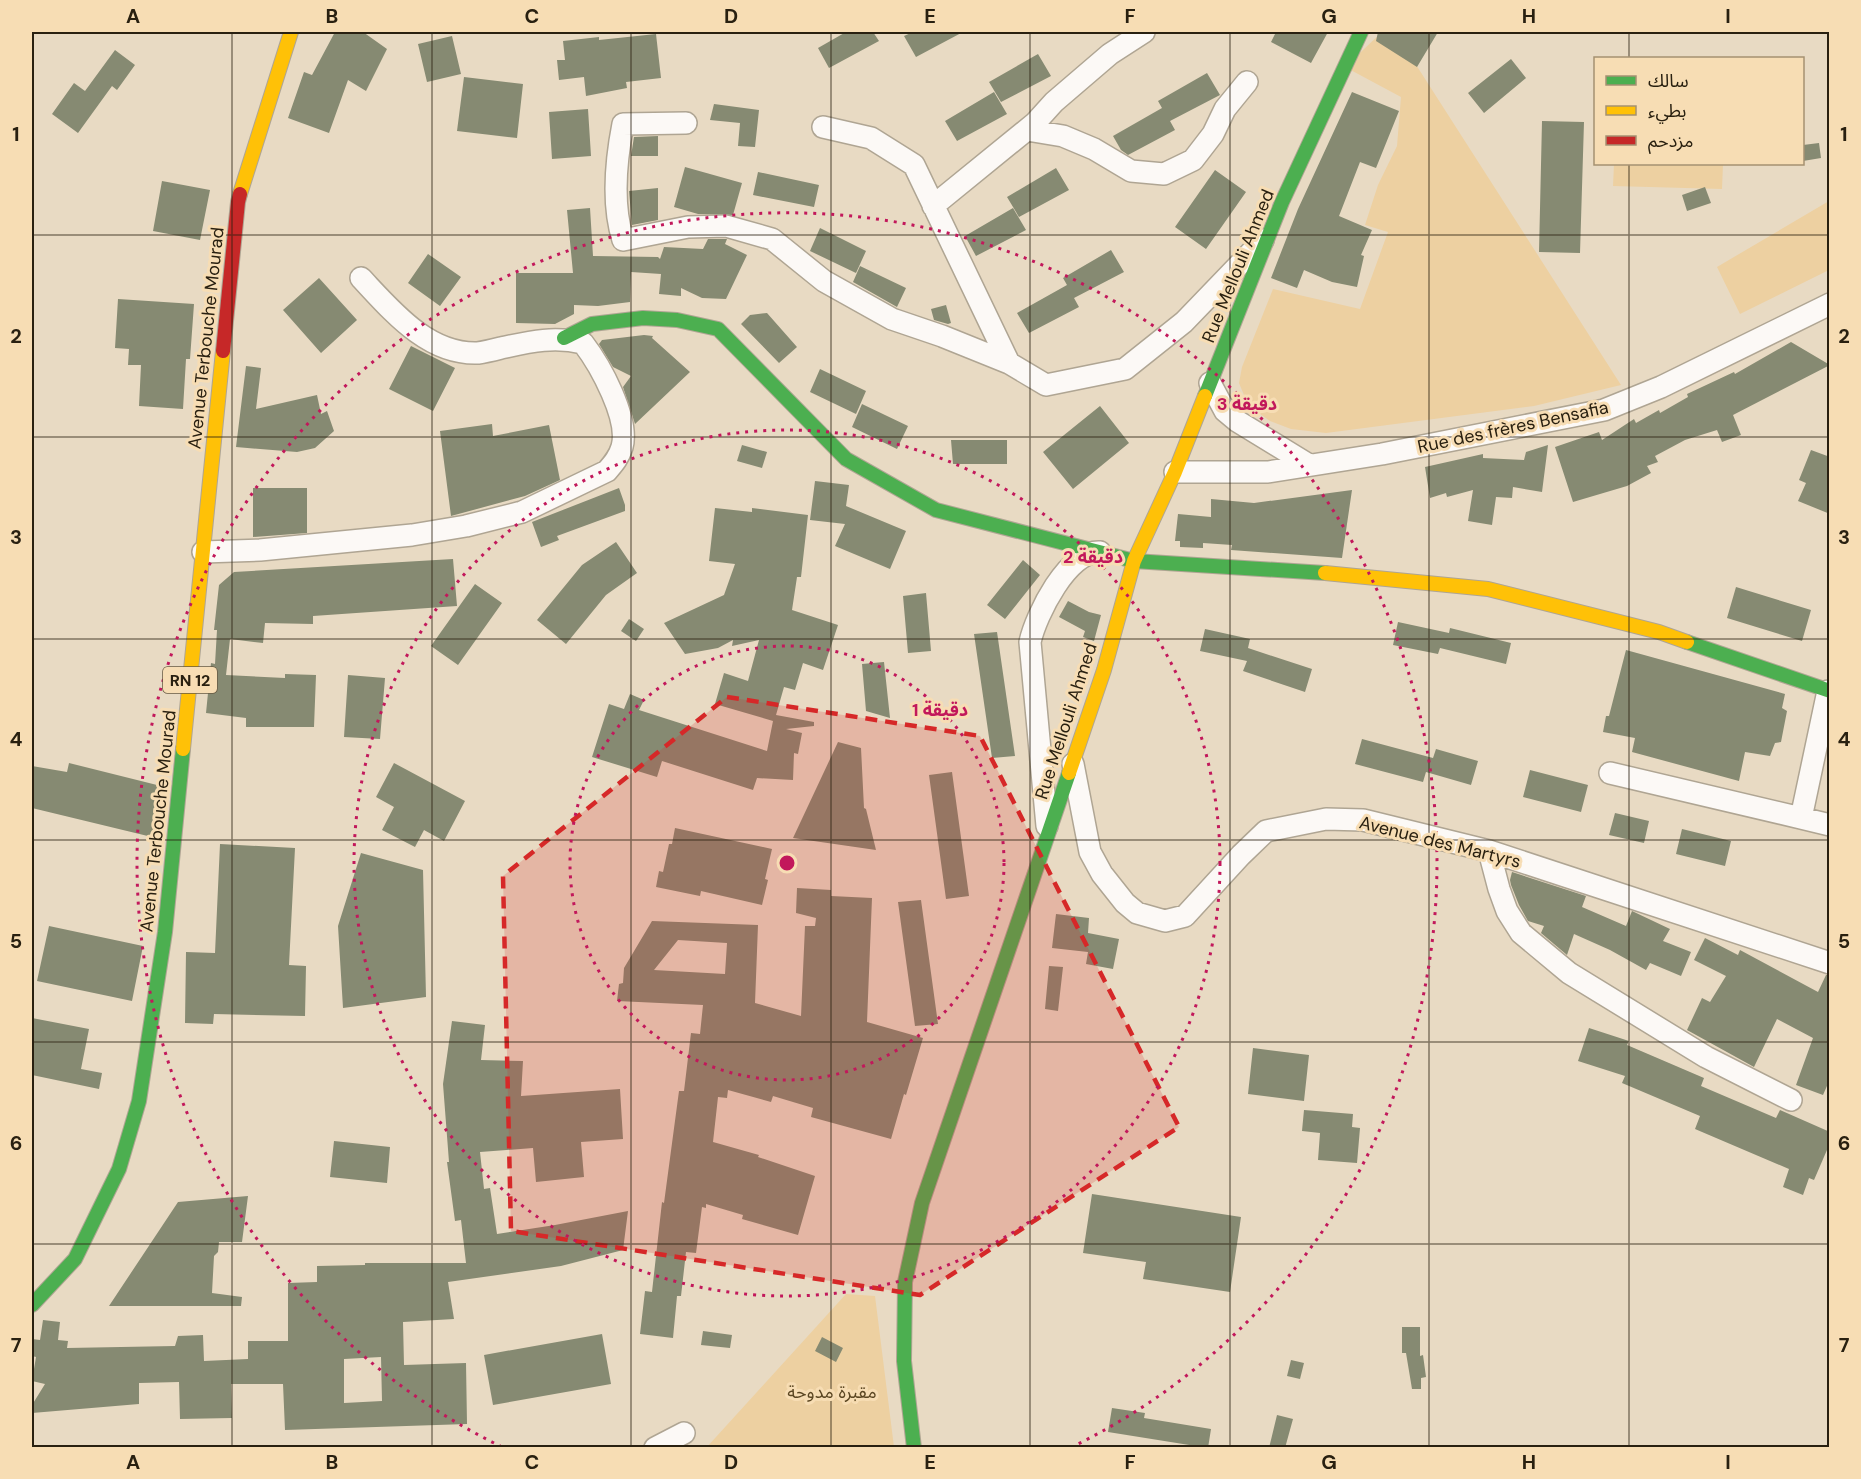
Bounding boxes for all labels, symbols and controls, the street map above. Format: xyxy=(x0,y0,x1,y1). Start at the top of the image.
text: A xyxy=(126,3,140,29)
text: B xyxy=(326,3,338,29)
text: C xyxy=(525,3,539,29)
text: D xyxy=(724,3,738,29)
text: E xyxy=(924,3,936,29)
text: F xyxy=(1124,3,1136,29)
text: G xyxy=(1321,3,1337,29)
text: H xyxy=(1522,3,1536,29)
text: I xyxy=(1725,3,1731,29)
legend xyxy=(1594,57,1804,165)
text: سالك xyxy=(1648,69,1689,93)
text: بطيء xyxy=(1648,99,1686,124)
text: 1 xyxy=(12,121,20,147)
text: 1 xyxy=(1840,121,1848,147)
text: مزدحم xyxy=(1648,129,1693,154)
street label: Rue Mellouli Ahmed xyxy=(1196,186,1280,346)
street label: Avenue Terbouche Mourad xyxy=(182,226,230,450)
text: 2 xyxy=(10,323,22,349)
text: 2 xyxy=(1838,323,1850,349)
text: 3 دقيقة xyxy=(1217,392,1277,416)
street label: Rue des frères Bensafia xyxy=(1415,395,1611,459)
text: 3 xyxy=(10,524,22,550)
text: 3 xyxy=(1838,524,1850,550)
text: 2 دقيقة xyxy=(1063,545,1123,569)
street label: Rue Mellouli Ahmed xyxy=(1029,640,1103,802)
road number: RN 12 xyxy=(163,667,217,693)
text: 1 دقيقة xyxy=(912,698,968,722)
street label: Avenue Terbouche Mourad xyxy=(134,709,182,933)
text: 4 xyxy=(10,726,23,752)
text: 4 xyxy=(1838,726,1851,752)
street label: Avenue des Martyrs xyxy=(1357,810,1523,874)
centre of rings xyxy=(777,853,797,873)
text: 5 xyxy=(10,928,22,954)
text: 5 xyxy=(1838,928,1850,954)
text: 6 xyxy=(10,1130,22,1156)
text: 6 xyxy=(1838,1130,1850,1156)
text: 7 xyxy=(11,1332,22,1358)
text: 7 xyxy=(1839,1332,1850,1358)
park label: مقبرة مدوحة xyxy=(787,1380,877,1404)
text: A xyxy=(126,1449,140,1475)
text: B xyxy=(326,1449,338,1475)
text: C xyxy=(525,1449,539,1475)
text: D xyxy=(724,1449,738,1475)
text: E xyxy=(924,1449,936,1475)
text: F xyxy=(1124,1449,1136,1475)
text: G xyxy=(1321,1449,1337,1475)
text: H xyxy=(1522,1449,1536,1475)
text: I xyxy=(1725,1449,1731,1475)

